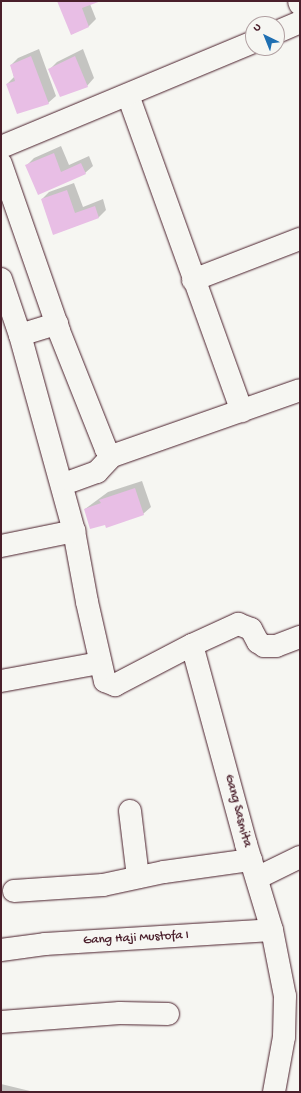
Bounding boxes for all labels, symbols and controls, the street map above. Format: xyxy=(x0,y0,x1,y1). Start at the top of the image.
north arrow xyxy=(245,16,285,56)
text: U xyxy=(251,21,264,35)
street label: Gang Sasmita xyxy=(220,773,254,849)
street label: Gang Haji Mustofa I xyxy=(83,928,189,950)

